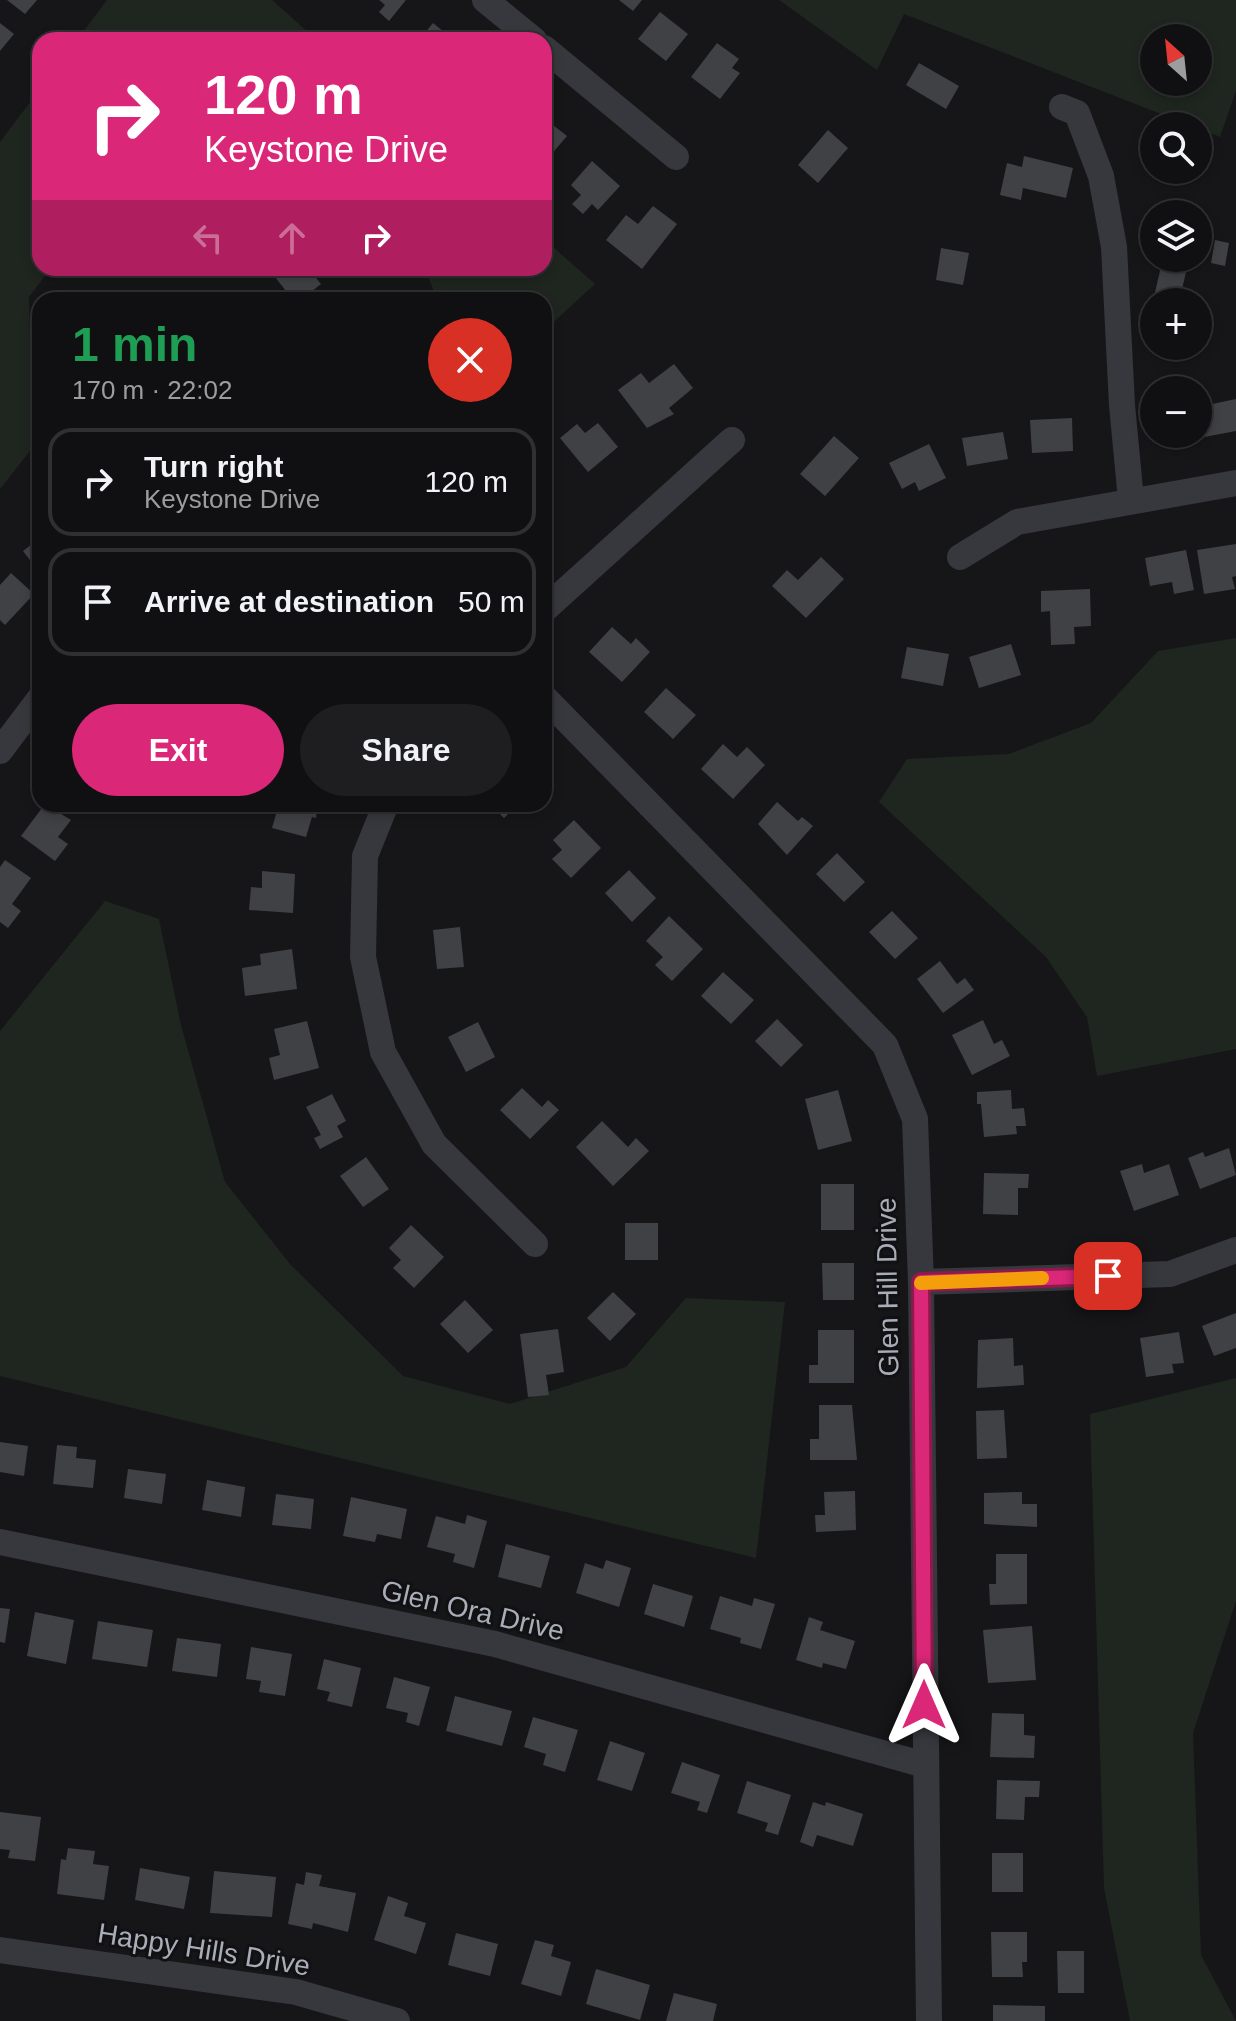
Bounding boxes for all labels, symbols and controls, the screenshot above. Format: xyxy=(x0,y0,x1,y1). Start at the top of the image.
north arrow xyxy=(1140,24,1212,96)
map controls xyxy=(1140,24,1212,448)
text: 120 m xyxy=(204,63,363,126)
icon: right xyxy=(72,64,176,168)
button: search xyxy=(1140,112,1212,184)
text: Keystone Drive xyxy=(204,129,448,170)
button: layers xyxy=(1140,200,1212,272)
icon: left xyxy=(186,216,230,260)
icon: ahead xyxy=(270,216,314,260)
icon: right xyxy=(354,216,398,260)
button: + xyxy=(1140,288,1212,360)
text: 1 min xyxy=(72,318,197,371)
button: close xyxy=(428,318,512,402)
text: 170 m · 22:02 xyxy=(72,375,232,405)
button: − xyxy=(1140,376,1212,448)
text: Turn right xyxy=(144,450,283,483)
icon: right xyxy=(76,460,120,504)
text: 120 m xyxy=(425,465,508,498)
text: Keystone Drive xyxy=(144,484,320,514)
icon: arrive xyxy=(76,580,120,624)
text: Arrive at destination xyxy=(144,585,434,618)
text: 50 m xyxy=(458,585,525,618)
button: Exit xyxy=(72,704,284,796)
button: Share xyxy=(300,704,512,796)
street label: Glen Hill Drive xyxy=(870,1197,905,1377)
pin xyxy=(1074,1242,1142,1310)
icon: arrive xyxy=(1086,1254,1130,1298)
street label: Glen Ora Drive xyxy=(378,1574,567,1647)
position arrow xyxy=(882,1663,966,1747)
street label: Happy Hills Drive xyxy=(95,1917,312,1982)

